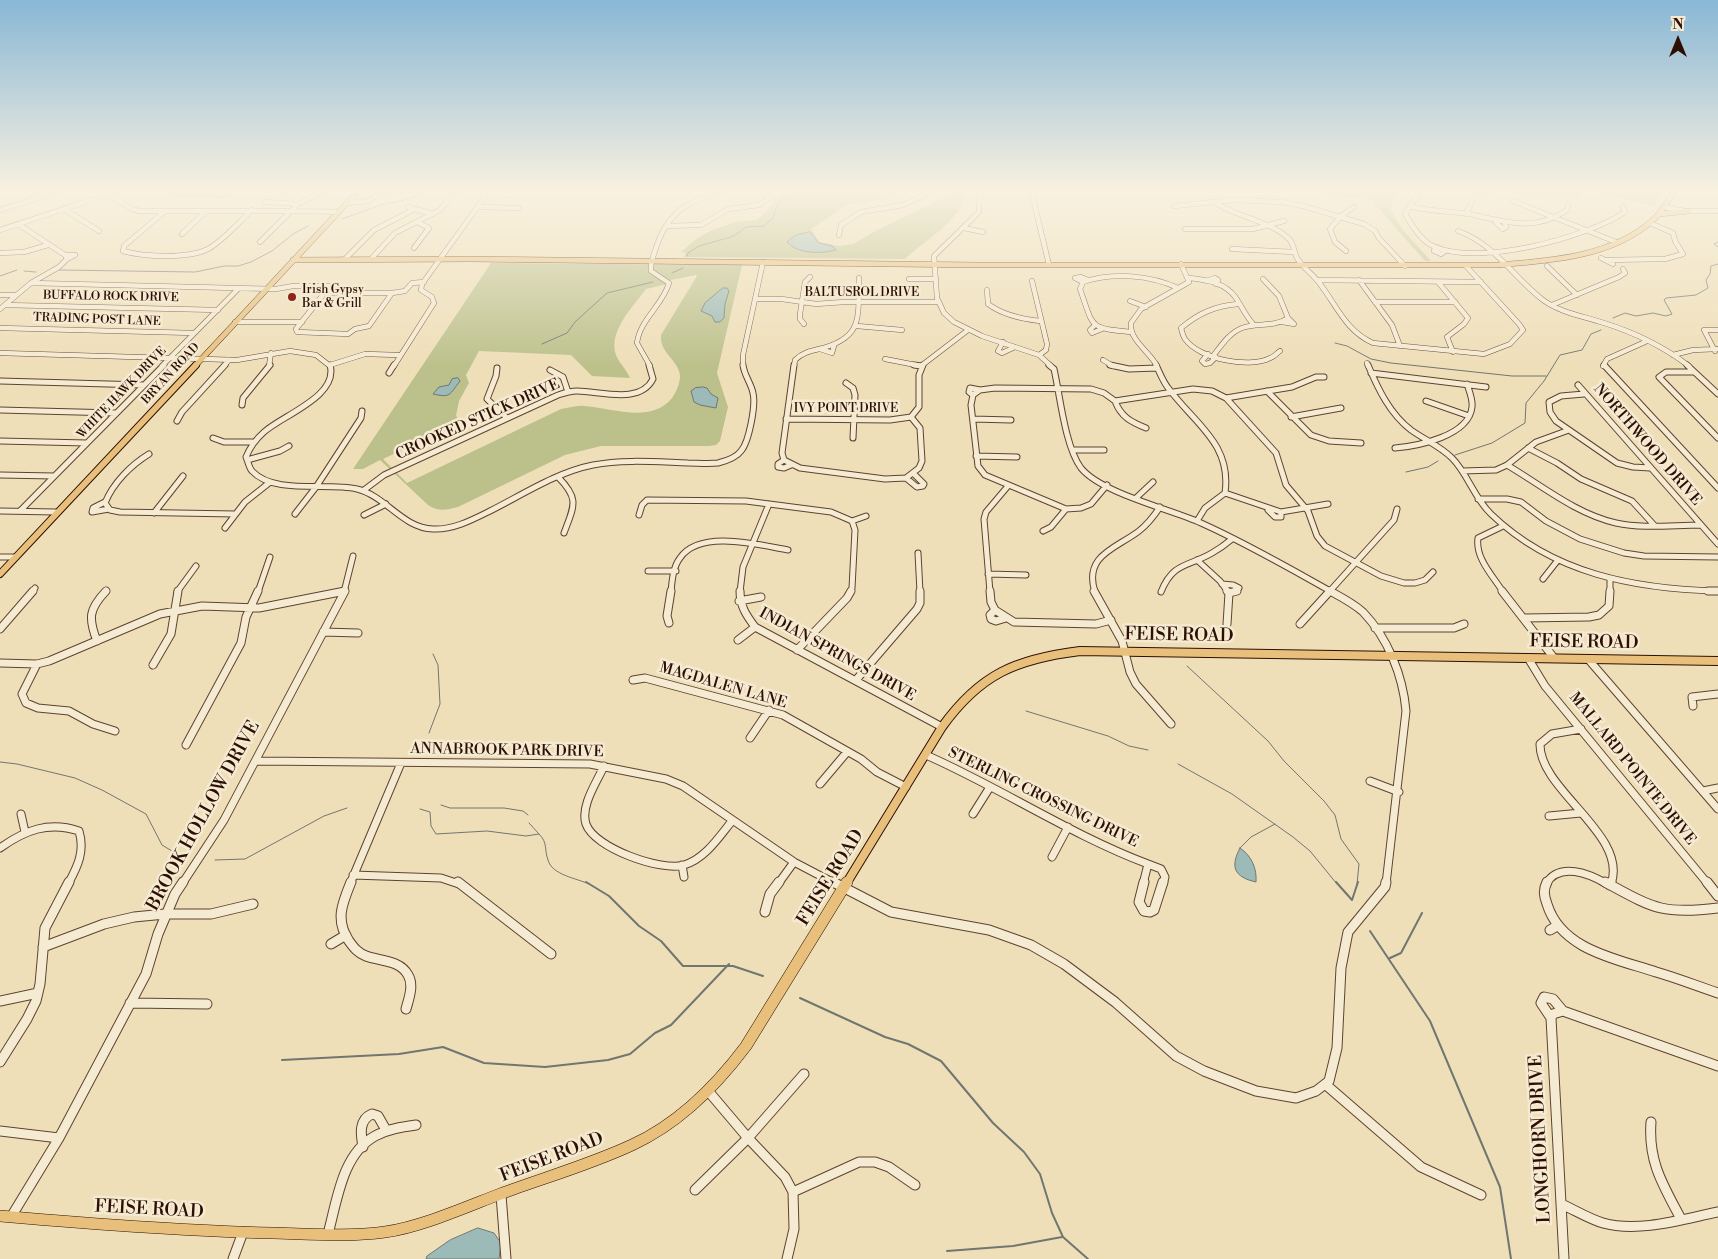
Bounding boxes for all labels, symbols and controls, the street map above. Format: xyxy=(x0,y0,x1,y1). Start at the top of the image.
north arrow xyxy=(1653,15,1703,65)
text: N xyxy=(1672,16,1684,34)
place label: Irish Gypsy Bar & Grill xyxy=(302,283,364,311)
street label: BALTUSROL DRIVE xyxy=(805,286,919,300)
street label: BUFFALO ROCK DRIVE xyxy=(43,289,179,305)
marker: Irish Gypsy Bar & Grill xyxy=(286,291,298,303)
street label: TRADING POST LANE xyxy=(33,311,161,329)
street label: BRYAN ROAD xyxy=(139,340,203,408)
street label: WHITE HAWK DRIVE xyxy=(74,344,170,442)
street label: CROOKED STICK DRIVE xyxy=(393,376,563,464)
street label: NORTHWOOD DRIVE xyxy=(1589,380,1705,510)
street label: IVY POINT DRIVE xyxy=(794,402,898,416)
street label: INDIAN SPRINGS DRIVE xyxy=(756,604,918,706)
street label: FEISE ROAD xyxy=(1124,624,1234,648)
street label: FEISE ROAD xyxy=(1529,631,1639,655)
street label: MAGDALEN LANE xyxy=(657,659,789,713)
street label: MALLARD POINTE DRIVE xyxy=(1565,689,1699,849)
street label: BROOK HOLLOW DRIVE xyxy=(143,717,265,915)
street label: ANNABROOK PARK DRIVE xyxy=(410,740,604,762)
street label: STERLING CROSSING DRIVE xyxy=(945,744,1141,852)
street label: FEISE ROAD xyxy=(793,826,869,930)
street label: LONGHORN DRIVE xyxy=(1526,1054,1556,1224)
street label: FEISE ROAD xyxy=(497,1128,607,1188)
street label: FEISE ROAD xyxy=(94,1196,204,1224)

